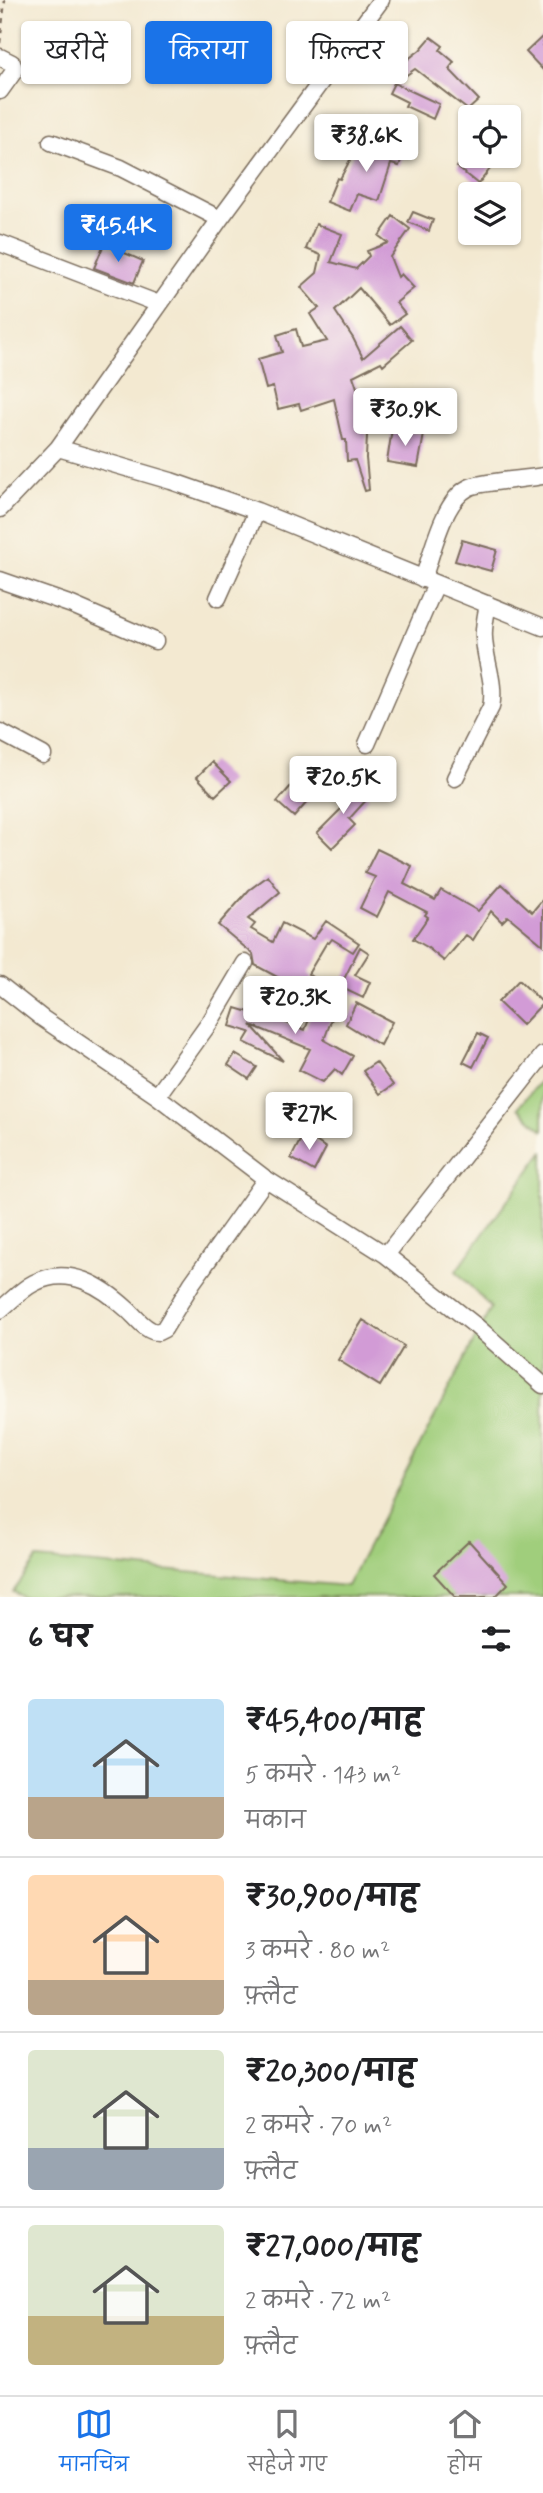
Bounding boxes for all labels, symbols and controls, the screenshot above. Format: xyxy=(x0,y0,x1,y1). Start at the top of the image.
chip: खरीदें xyxy=(21,21,131,84)
chip: किराया xyxy=(145,21,272,84)
chip: फ़िल्टर xyxy=(286,21,408,84)
map controls xyxy=(458,105,521,245)
button: locate xyxy=(458,105,521,168)
pin: ₹38.6K xyxy=(309,114,423,174)
text: ₹38.6K xyxy=(330,122,402,152)
button: layers xyxy=(458,182,521,245)
pin: ₹45.4K xyxy=(61,204,175,264)
text: ₹45.4K xyxy=(80,212,156,242)
pin: ₹30.9K xyxy=(348,388,462,448)
text: ₹30.9K xyxy=(369,396,441,426)
pin: ₹20.5K xyxy=(286,756,400,816)
text: ₹20.5K xyxy=(305,764,381,794)
pin: ₹20.3K xyxy=(238,976,352,1036)
text: ₹20.3K xyxy=(259,984,331,1014)
pin: ₹27K xyxy=(268,1092,350,1152)
text: ₹27K xyxy=(282,1100,336,1130)
text: 6 घर xyxy=(28,1619,91,1658)
icon: filters xyxy=(477,1620,515,1658)
text: ₹45,400/माह xyxy=(245,1702,423,1741)
icon: home xyxy=(84,1727,168,1811)
text: 5 कमरे · 143 m² xyxy=(245,1761,401,1791)
text: मकान xyxy=(245,1807,306,1837)
text: ₹30,900/माह xyxy=(245,1878,418,1917)
icon: home xyxy=(84,1903,168,1987)
text: 3 कमरे · 80 m² xyxy=(245,1937,390,1967)
text: फ़्लैट xyxy=(245,1983,297,2013)
text: ₹20,300/माह xyxy=(245,2053,416,2092)
icon: home xyxy=(84,2078,168,2162)
text: 2 कमरे · 70 m² xyxy=(245,2112,392,2142)
text: फ़्लैट xyxy=(245,2158,297,2188)
text: ₹27,000/माह xyxy=(245,2228,420,2267)
icon: home xyxy=(84,2253,168,2337)
text: 2 कमरे · 72 m² xyxy=(245,2287,391,2317)
text: फ़्लैट xyxy=(245,2333,297,2363)
tab: मानचित्र xyxy=(59,2405,129,2485)
tab: सहेजे गए xyxy=(248,2405,327,2485)
tab: होम xyxy=(446,2405,484,2485)

